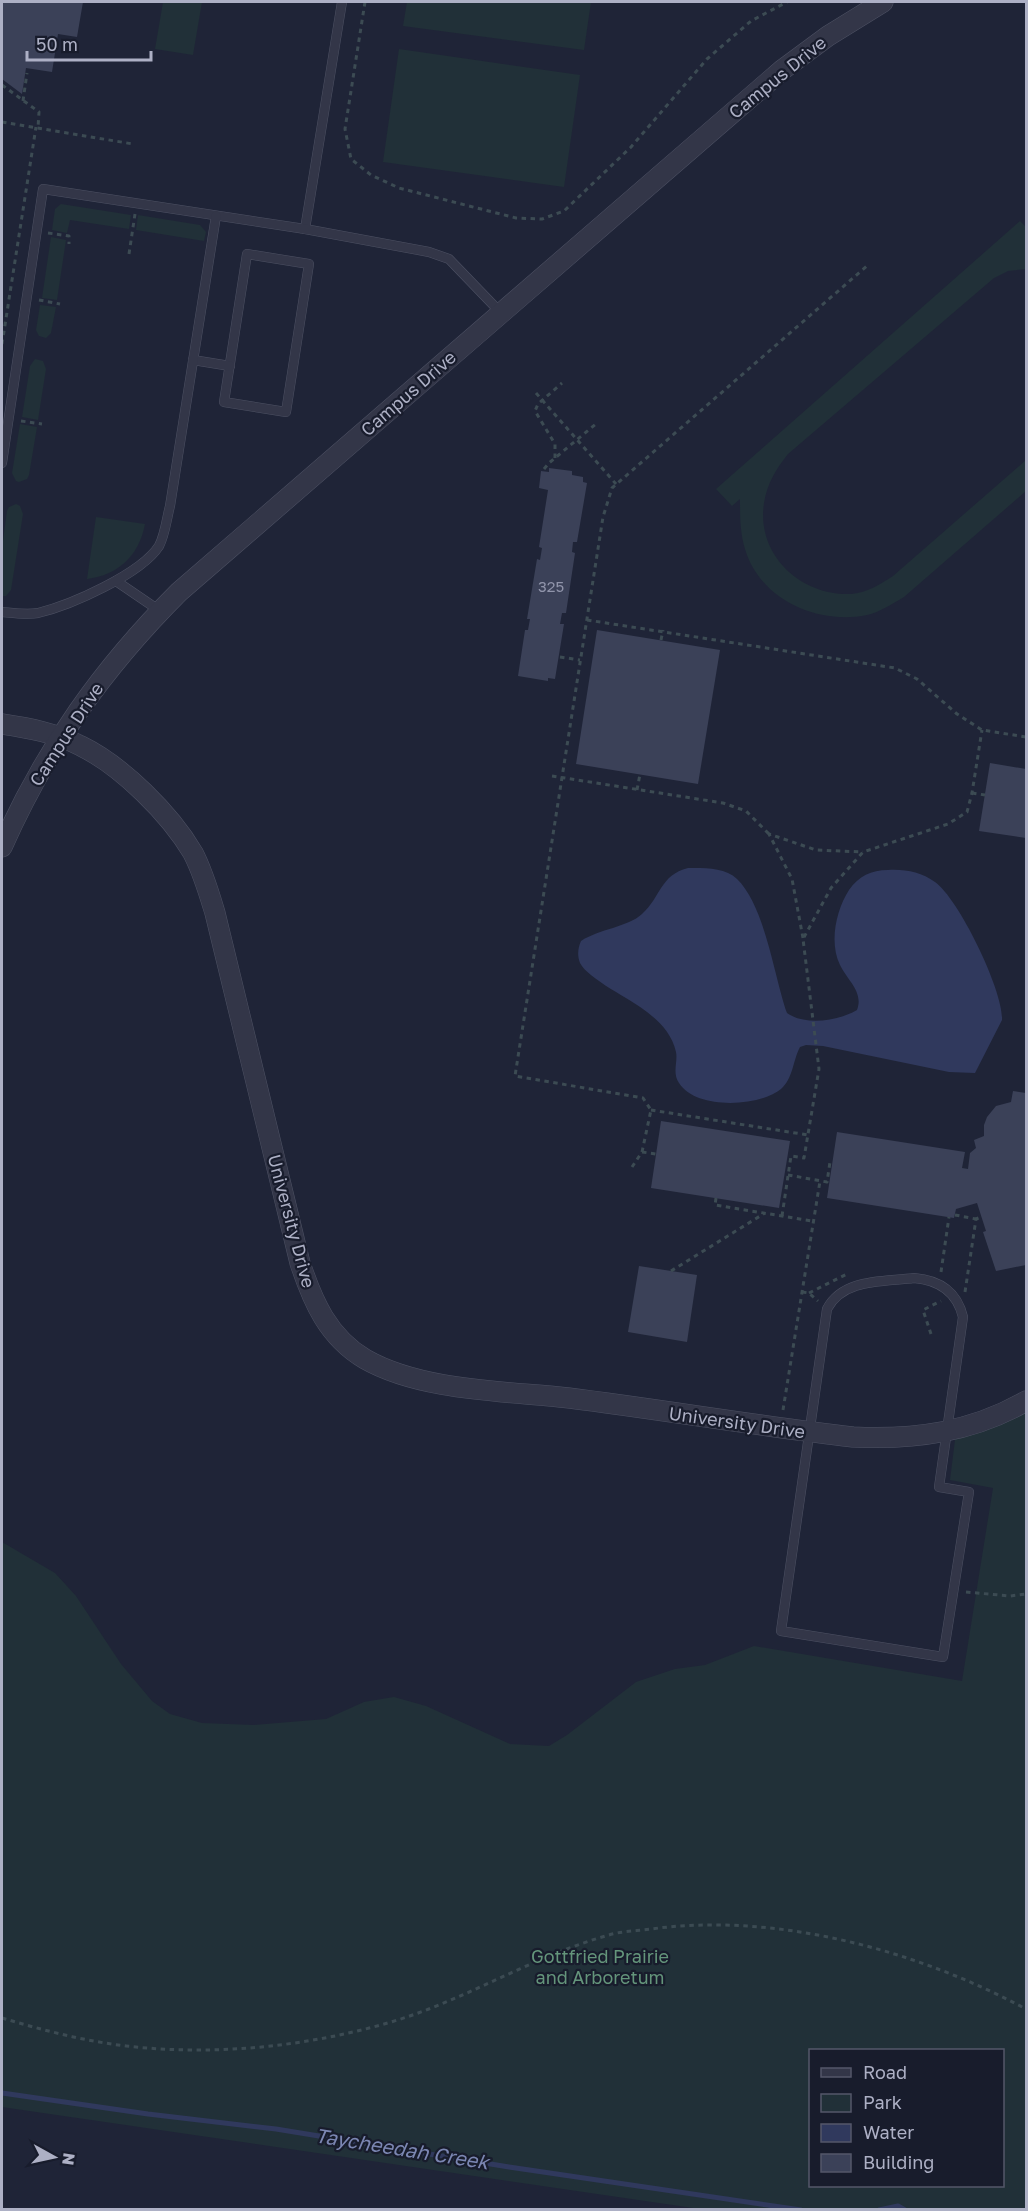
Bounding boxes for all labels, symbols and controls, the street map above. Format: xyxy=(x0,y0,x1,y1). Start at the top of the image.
scale bar xyxy=(27,24,152,62)
street label: Campus Drive xyxy=(724,31,830,123)
text: 50 m xyxy=(36,33,78,55)
street label: Campus Drive xyxy=(356,346,460,440)
house number: 325 xyxy=(538,577,564,595)
street label: Campus Drive xyxy=(24,678,108,790)
street label: University Drive xyxy=(264,1152,320,1290)
street label: University Drive xyxy=(667,1402,807,1442)
park label: Gottfried Prairie and Arboretum xyxy=(531,1945,669,1988)
legend xyxy=(809,2049,1004,2187)
text: Road xyxy=(863,2061,907,2083)
text: Park xyxy=(863,2091,902,2113)
text: Water xyxy=(863,2121,914,2143)
water label: Taycheedah Creek xyxy=(313,2122,493,2175)
north arrow xyxy=(24,2127,84,2187)
text: Building xyxy=(863,2151,934,2173)
text: N xyxy=(58,2152,80,2167)

